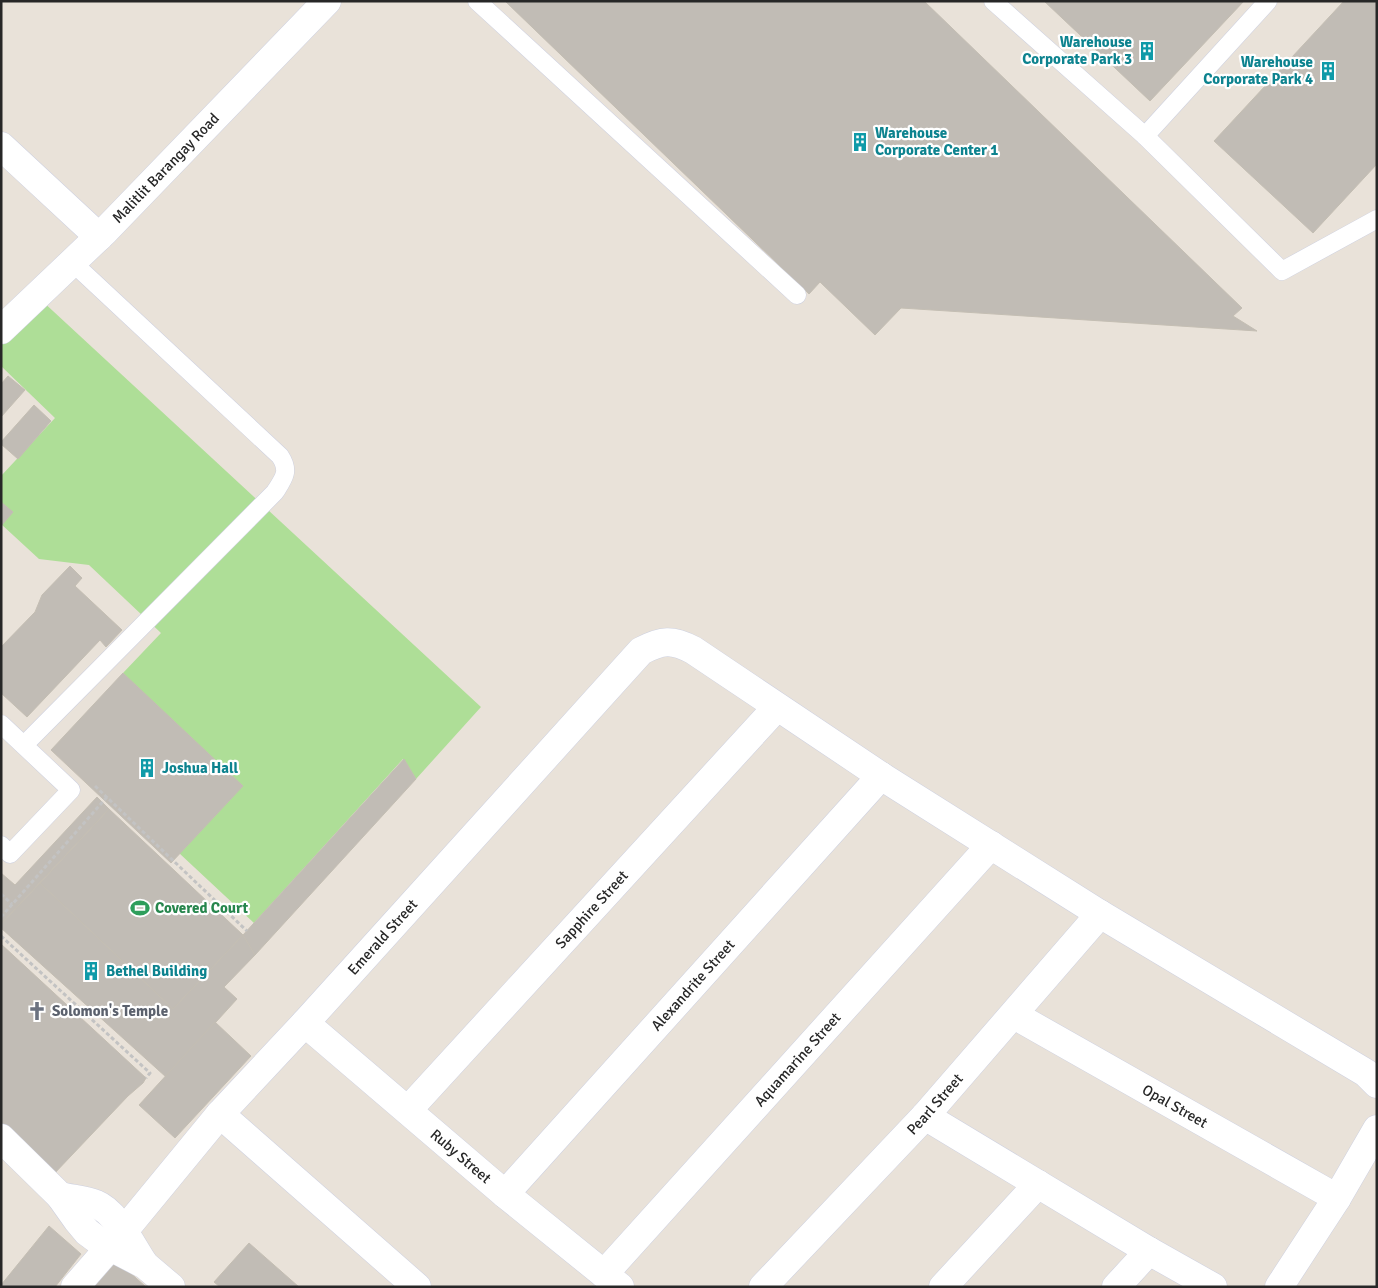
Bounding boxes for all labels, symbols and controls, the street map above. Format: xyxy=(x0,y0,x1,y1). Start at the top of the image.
place label: Warehouse Corporate Park 3 xyxy=(1022,33,1132,68)
building icon: Warehouse Corporate Park 3 xyxy=(1136,40,1158,62)
place label: Warehouse Corporate Park 4 xyxy=(1203,53,1313,88)
building icon: Warehouse Corporate Park 4 xyxy=(1317,60,1339,82)
street label: Malitlit Barangay Road xyxy=(109,109,223,227)
place label: Warehouse Corporate Center 1 xyxy=(875,124,998,159)
building icon: Warehouse Corporate Center 1 xyxy=(849,131,871,153)
building icon: Joshua Hall xyxy=(136,757,158,779)
place label: Joshua Hall xyxy=(162,759,238,777)
street label: Sapphire Street xyxy=(552,867,632,952)
street label: Emerald Street xyxy=(344,896,421,979)
sports icon: Covered Court xyxy=(129,897,151,919)
place label: Covered Court xyxy=(155,899,248,917)
street label: Alexandrite Street xyxy=(647,936,738,1034)
building icon: Bethel Building xyxy=(80,960,102,982)
place label: Bethel Building xyxy=(106,962,207,980)
church icon: Solomon's Temple xyxy=(26,1000,48,1022)
place label: Solomon's Temple xyxy=(52,1002,168,1020)
street label: Aquamarine Street xyxy=(751,1009,845,1110)
street label: Pearl Street xyxy=(903,1070,967,1138)
street label: Opal Street xyxy=(1139,1081,1211,1132)
street label: Ruby Street xyxy=(427,1125,495,1187)

